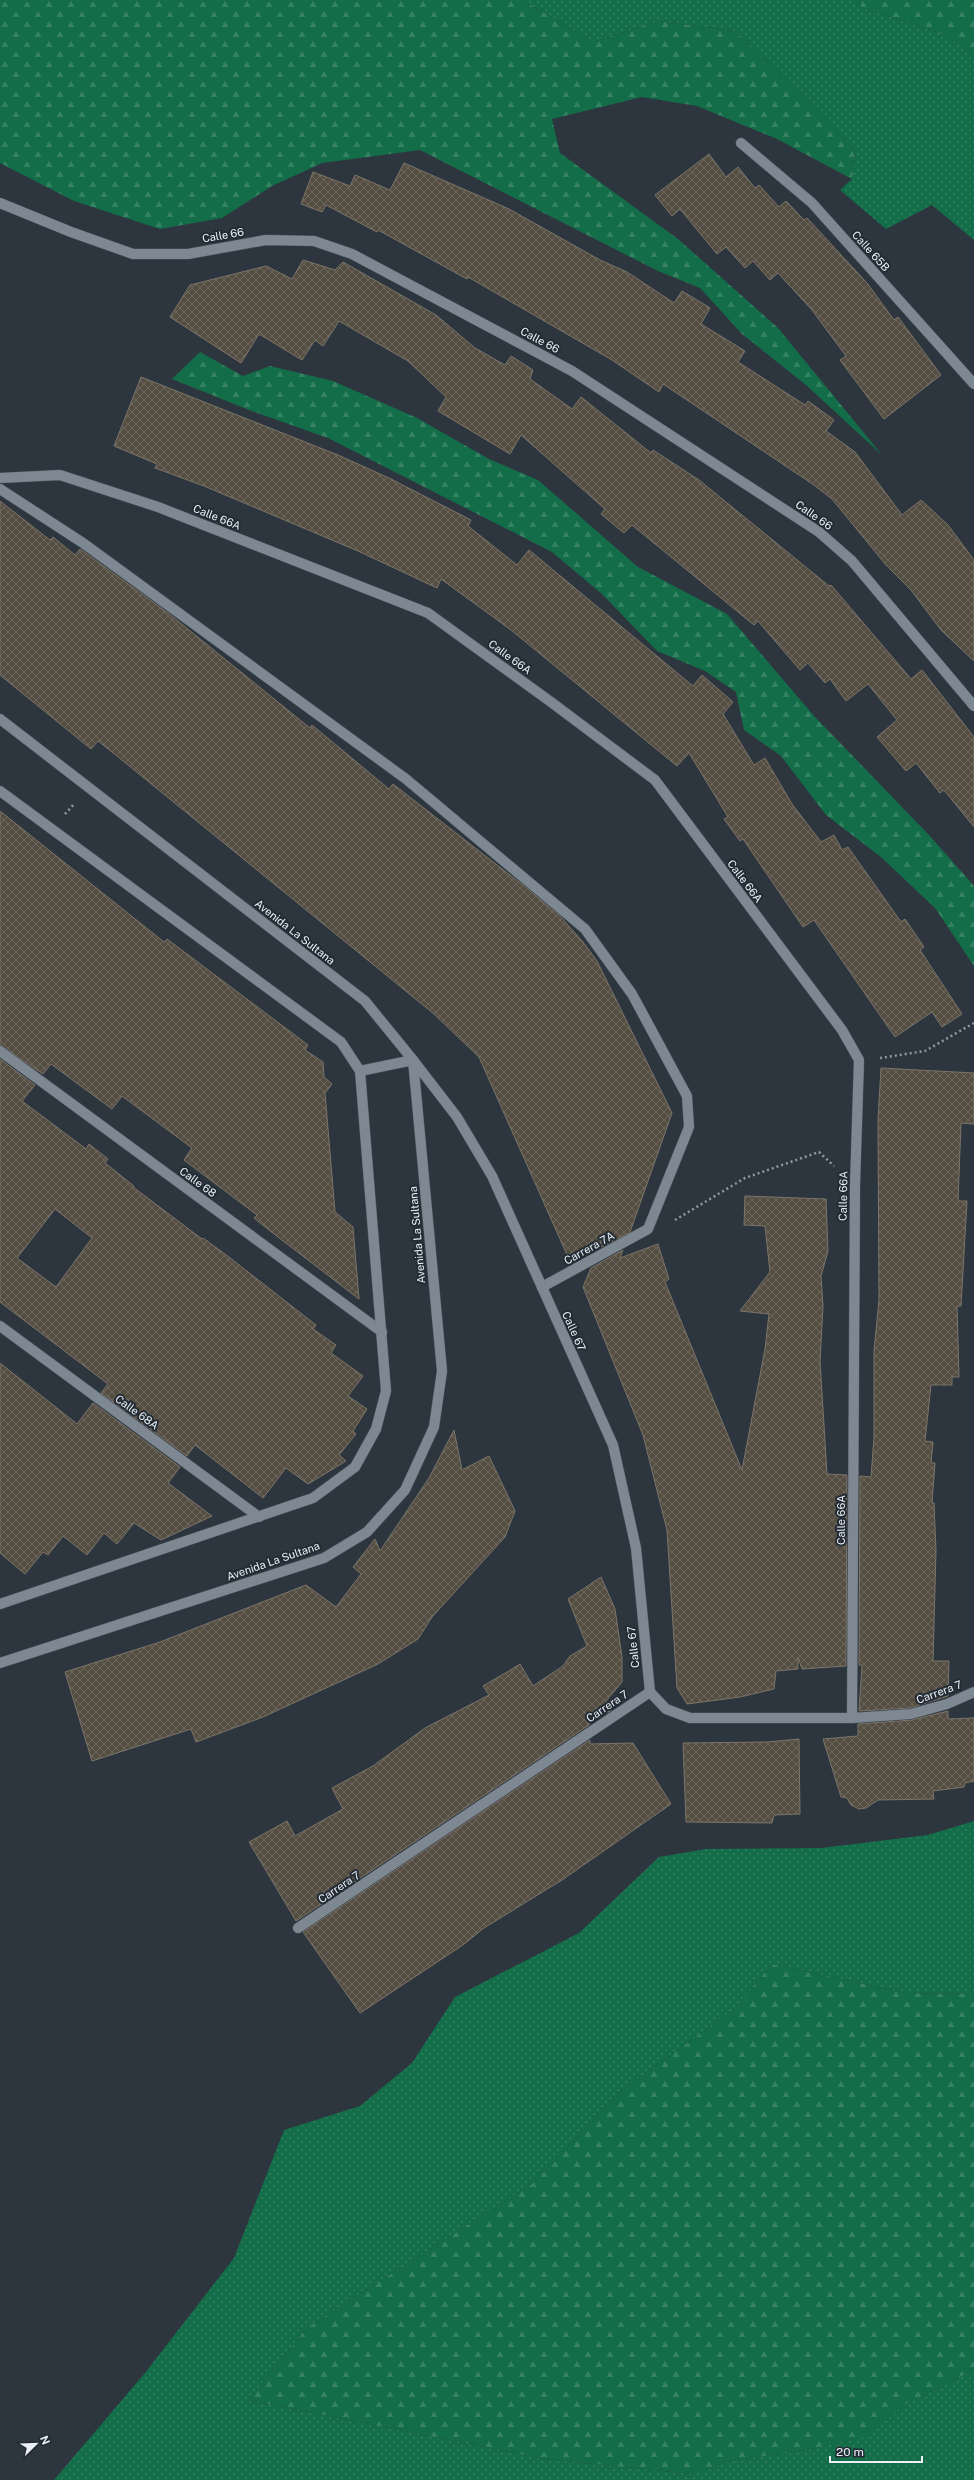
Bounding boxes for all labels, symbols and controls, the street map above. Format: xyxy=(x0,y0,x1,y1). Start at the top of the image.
street label: Calle 66 xyxy=(201,225,245,245)
street label: Calle 65B xyxy=(850,228,892,274)
street label: Calle 66 xyxy=(519,325,562,355)
street label: Calle 66 xyxy=(793,498,835,532)
street label: Calle 66A xyxy=(192,502,243,532)
street label: Calle 66A xyxy=(486,637,534,677)
street label: Calle 66A xyxy=(725,857,765,905)
street label: Avenida La Sultana xyxy=(253,897,337,967)
street label: Calle 68 xyxy=(177,1165,219,1199)
street label: Calle 66A xyxy=(837,1171,849,1221)
street label: Avenida La Sultana xyxy=(407,1186,427,1284)
street label: Carrera 7A xyxy=(562,1229,616,1267)
street label: Calle 67 xyxy=(560,1309,588,1353)
street label: Calle 68A xyxy=(113,1392,161,1432)
street label: Calle 66A xyxy=(835,1495,847,1545)
street label: Avenida La Sultana xyxy=(225,1539,321,1583)
street label: Calle 67 xyxy=(625,1625,641,1668)
street label: Carrera 7 xyxy=(914,1678,964,1706)
street label: Carrera 7 xyxy=(584,1687,630,1724)
street label: Carrera 7 xyxy=(316,1868,362,1905)
north arrow xyxy=(16,2424,56,2464)
text: N xyxy=(38,2434,52,2446)
scale bar xyxy=(830,2438,922,2464)
text: 20 m xyxy=(836,2445,864,2459)

